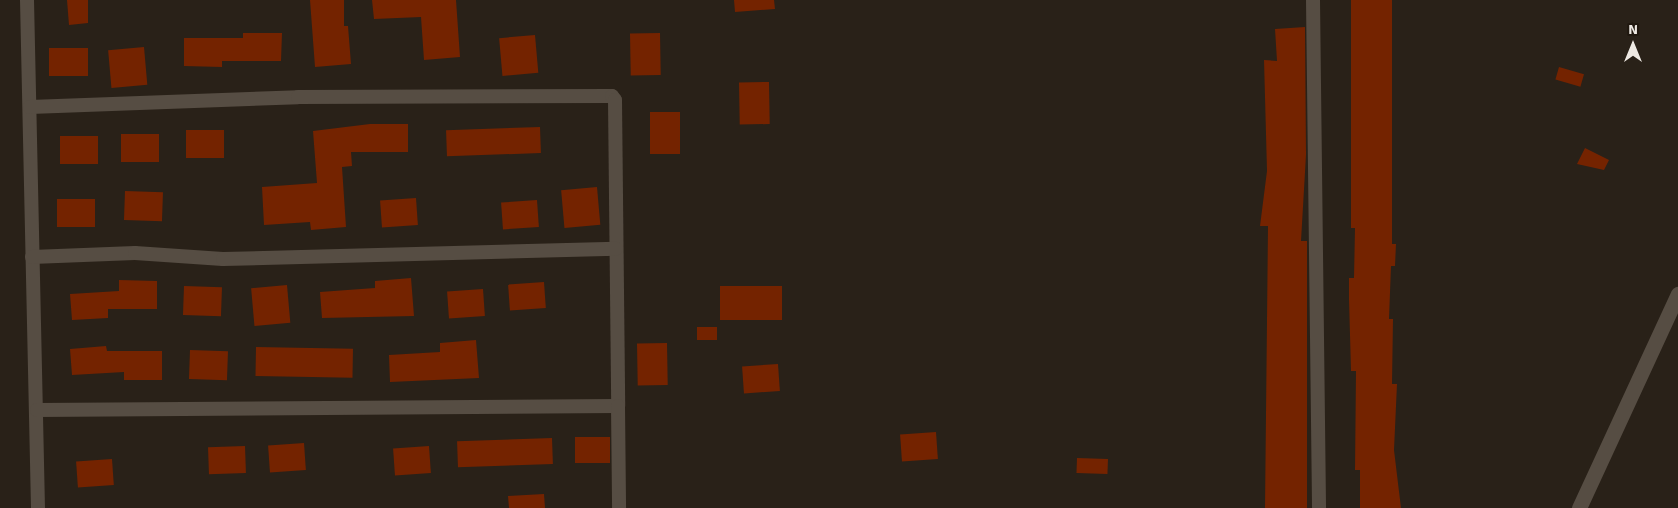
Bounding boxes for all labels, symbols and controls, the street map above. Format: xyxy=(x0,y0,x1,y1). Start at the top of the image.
north arrow xyxy=(1608,20,1658,70)
text: N xyxy=(1628,21,1638,38)

